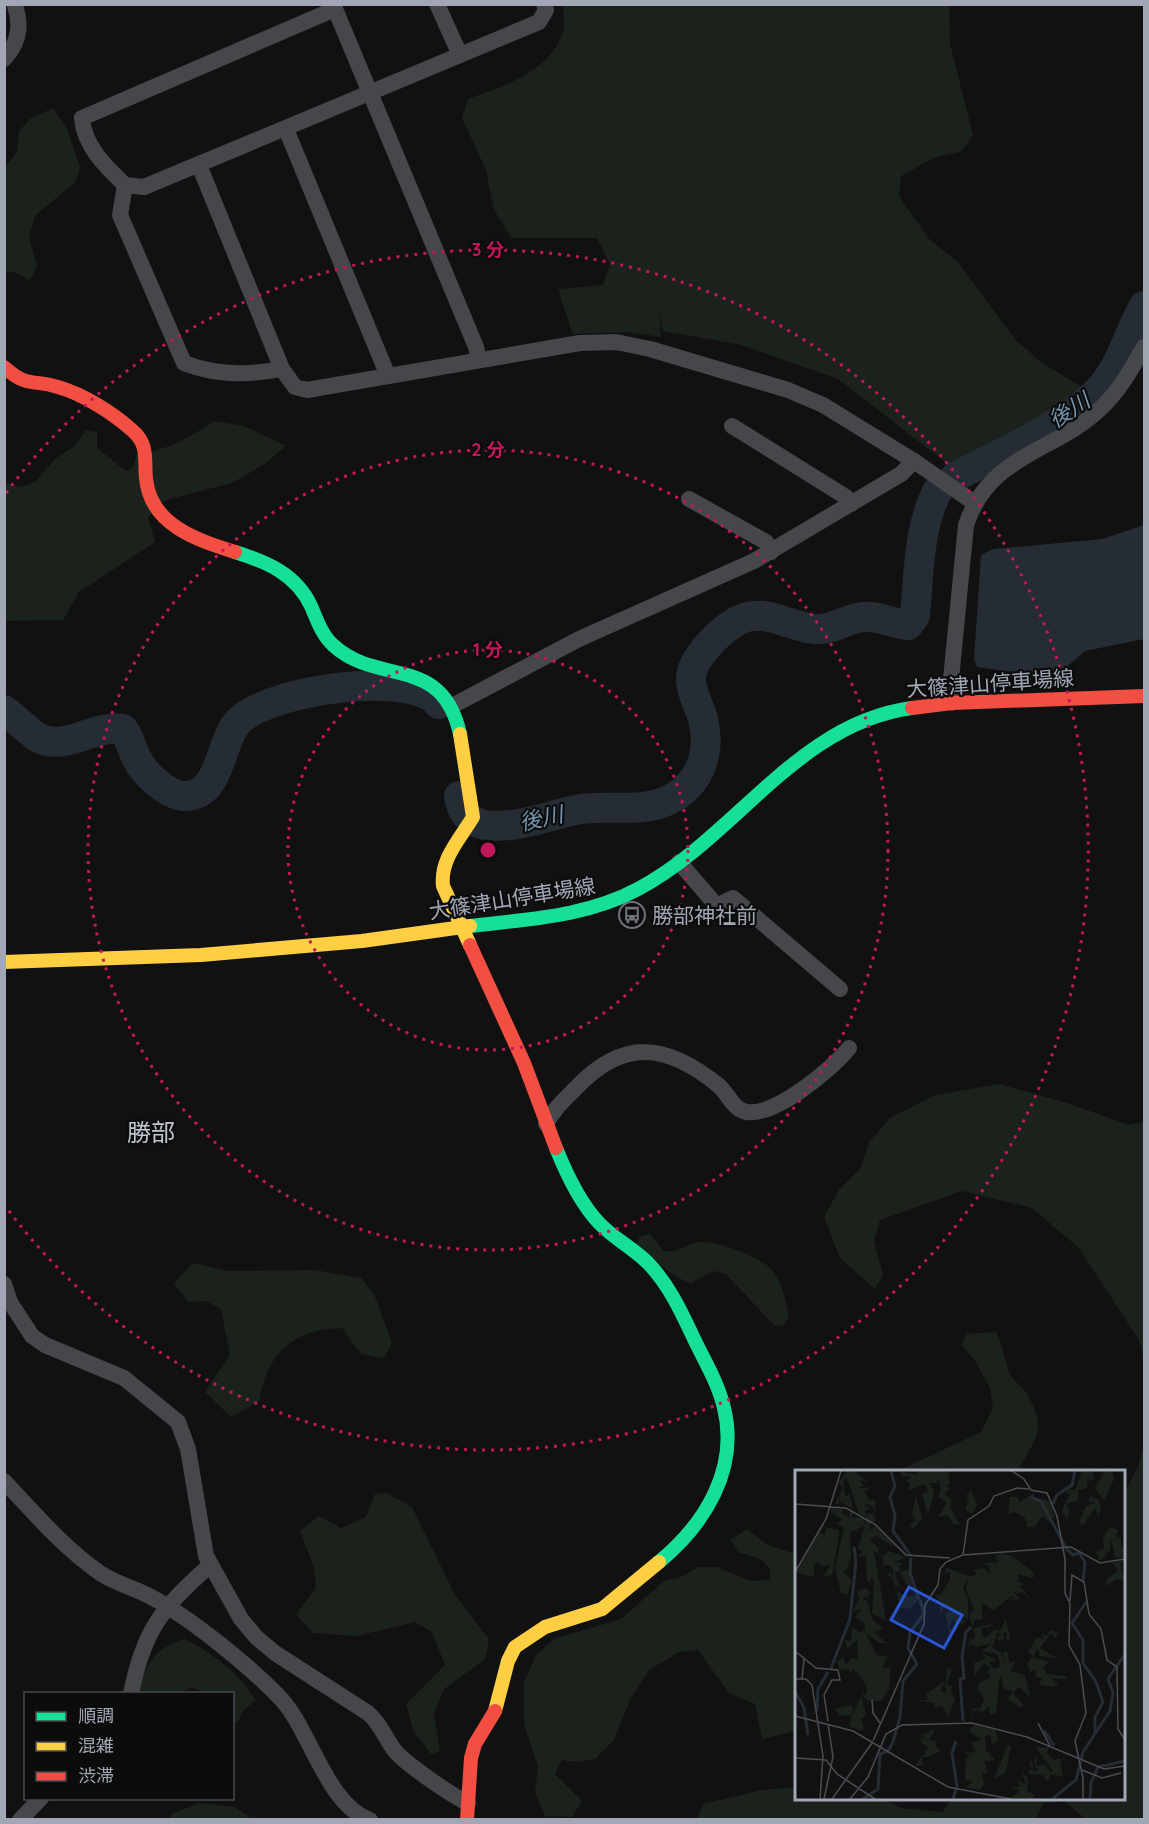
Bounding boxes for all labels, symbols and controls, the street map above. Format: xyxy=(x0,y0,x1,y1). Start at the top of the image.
text: 3 分 xyxy=(472,238,504,261)
water label: 後川 xyxy=(1043,385,1097,434)
text: 2 分 xyxy=(471,438,505,461)
text: 1 分 xyxy=(473,638,503,661)
street label: 大篠津山停車場線 xyxy=(905,664,1075,702)
water label: 後川 xyxy=(517,799,567,836)
centre of rings xyxy=(478,840,498,860)
street label: 大篠津山停車場線 xyxy=(427,872,597,924)
bus stop icon: 勝部神社前 xyxy=(617,900,647,930)
place label: 勝部神社前 xyxy=(652,902,757,928)
district label: 勝部 xyxy=(127,1117,175,1147)
inset map xyxy=(795,1470,1125,1800)
legend xyxy=(24,1692,234,1800)
text: 順調 xyxy=(78,1704,114,1727)
text: 混雑 xyxy=(78,1734,114,1757)
text: 渋滞 xyxy=(78,1764,114,1787)

